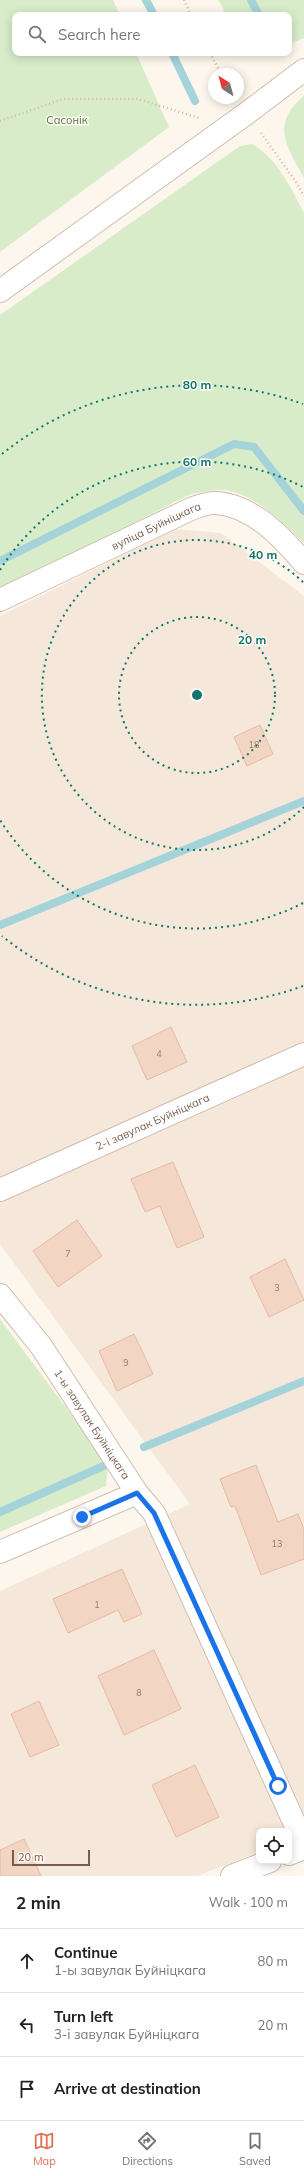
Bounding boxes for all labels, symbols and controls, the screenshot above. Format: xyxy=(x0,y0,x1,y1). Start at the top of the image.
search box xyxy=(12,12,292,56)
icon: search xyxy=(26,23,48,45)
text: Search here xyxy=(58,25,140,44)
north arrow xyxy=(208,68,244,104)
park label: Сасонік xyxy=(46,113,88,127)
text: 80 m xyxy=(183,377,211,392)
text: 60 m xyxy=(183,454,211,469)
street label: вуліца Буйніцкага xyxy=(109,499,203,553)
text: 40 m xyxy=(249,547,277,562)
text: 20 m xyxy=(238,632,266,647)
centre of rings xyxy=(190,688,204,702)
house number: 18 xyxy=(249,739,259,750)
house number: 4 xyxy=(156,1048,162,1059)
street label: 2-і завулак Буйніцкага xyxy=(93,1090,212,1153)
house number: 7 xyxy=(65,1248,71,1259)
house number: 3 xyxy=(274,1282,280,1293)
house number: 9 xyxy=(123,1357,129,1368)
street label: 1-ы завулак Буйніцкага xyxy=(51,1367,133,1482)
route end xyxy=(73,1508,91,1526)
house number: 13 xyxy=(272,1538,282,1549)
house number: 1 xyxy=(94,1599,100,1610)
house number: 8 xyxy=(136,1687,142,1698)
route start xyxy=(269,1777,287,1795)
map controls xyxy=(256,1828,292,1864)
button: locate xyxy=(256,1828,292,1864)
scale bar xyxy=(12,1848,90,1867)
text: 20 m xyxy=(18,1850,44,1864)
text: 2 min xyxy=(16,1892,61,1913)
text: Walk · 100 m xyxy=(209,1894,288,1910)
text: Continue xyxy=(54,1943,117,1962)
icon: ahead xyxy=(16,1950,38,1972)
text: 80 m xyxy=(258,1953,288,1969)
text: 1-ы завулак Буйніцкага xyxy=(54,1962,206,1978)
text: Turn left xyxy=(54,2007,113,2026)
icon: left xyxy=(16,2014,38,2036)
text: 20 m xyxy=(258,2017,288,2033)
text: 3-і завулак Буйніцкага xyxy=(54,2026,200,2042)
icon: arrive xyxy=(16,2078,38,2100)
text: Arrive at destination xyxy=(54,2079,201,2098)
tab: Map xyxy=(33,2130,56,2168)
tab: Directions xyxy=(122,2130,173,2168)
tab: Saved xyxy=(239,2130,271,2168)

